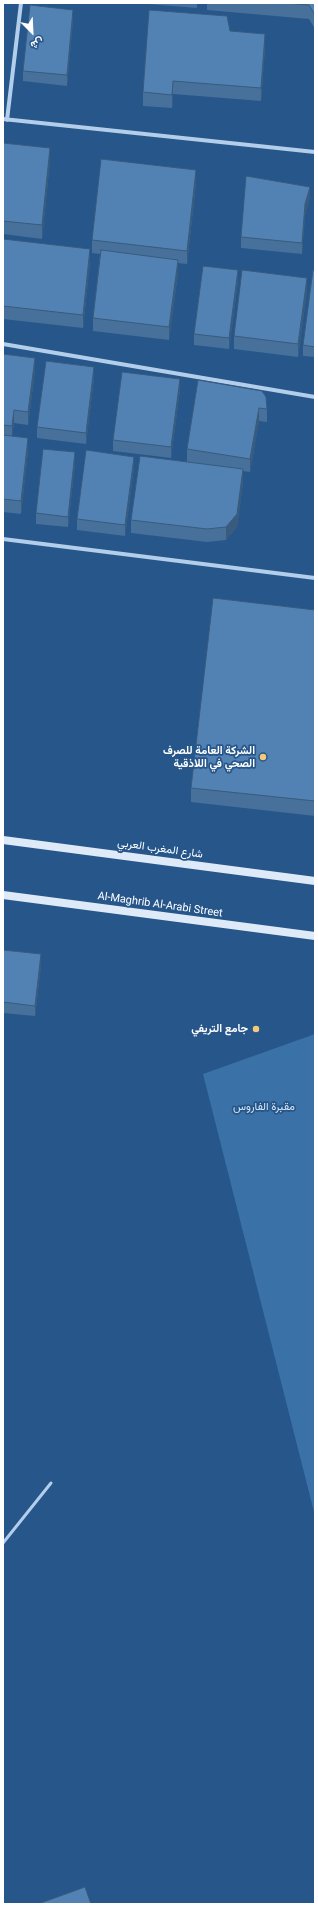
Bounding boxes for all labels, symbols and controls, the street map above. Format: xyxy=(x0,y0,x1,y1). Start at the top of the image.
north arrow xyxy=(12,12,52,52)
text: ش xyxy=(28,35,46,52)
place label: الشركة العامة للصرف الصحي في اللاذقية xyxy=(163,744,255,770)
marker: الشركة العامة للصرف الصحي في اللاذقية xyxy=(258,752,268,762)
street label: شارع المغرب العربي xyxy=(116,836,204,862)
street label: Al-Maghrib Al-Arabi Street xyxy=(97,890,223,920)
place label: جامع التريفي xyxy=(191,1022,248,1036)
marker: جامع التريفي xyxy=(251,1024,261,1034)
park label: مقبرة الفاروس xyxy=(233,1100,295,1114)

